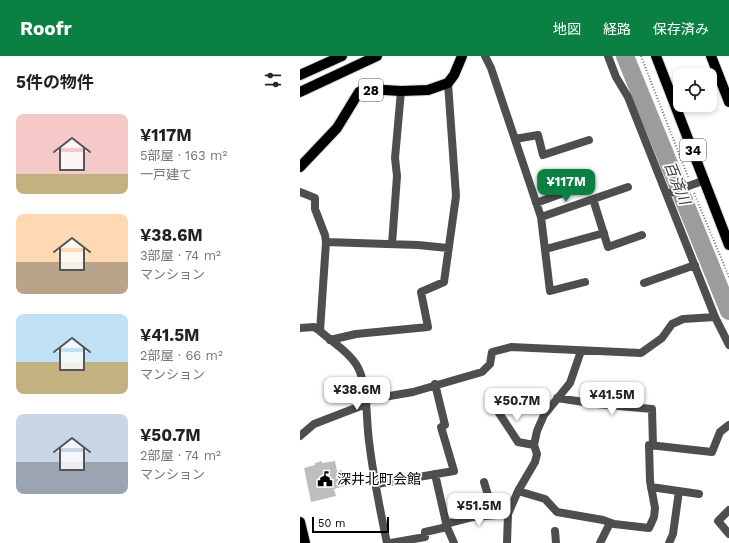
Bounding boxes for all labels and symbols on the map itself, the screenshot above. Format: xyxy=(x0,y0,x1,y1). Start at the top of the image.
road number: 28 xyxy=(359,79,383,101)
road number: 34 xyxy=(680,139,706,161)
water label: 百済川 xyxy=(660,159,695,209)
pin: ¥117M xyxy=(538,169,594,203)
pin: ¥38.6M xyxy=(324,377,390,411)
pin: ¥41.5M xyxy=(579,382,645,416)
pin: ¥50.7M xyxy=(484,388,550,422)
public building icon: 深井北町会館 xyxy=(316,470,334,488)
place label: 深井北町会館 xyxy=(337,471,421,487)
pin: ¥51.5M xyxy=(446,493,512,527)
scale bar xyxy=(312,515,389,534)

